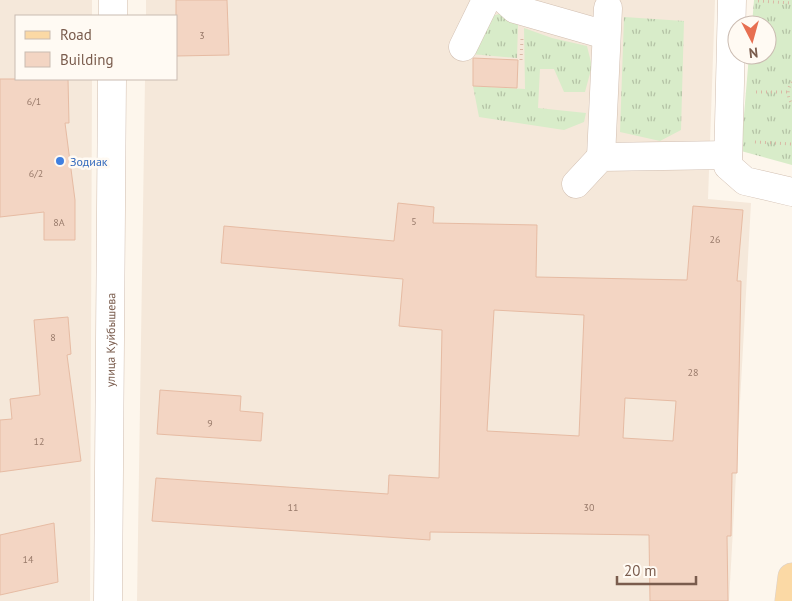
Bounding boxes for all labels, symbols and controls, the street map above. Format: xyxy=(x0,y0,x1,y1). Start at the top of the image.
legend xyxy=(15,15,178,80)
north arrow xyxy=(727,15,777,65)
text: Road xyxy=(60,25,92,44)
house number: 3 xyxy=(199,29,205,42)
text: N xyxy=(748,43,759,62)
text: Building xyxy=(60,50,114,69)
house number: 6/1 xyxy=(27,95,41,108)
place label: Зодиак xyxy=(70,154,108,169)
marker: Зодиак xyxy=(54,155,66,167)
house number: 6/2 xyxy=(29,167,43,180)
house number: 5 xyxy=(411,215,417,228)
house number: 8А xyxy=(53,216,65,229)
house number: 26 xyxy=(710,233,720,246)
street label: улица Куйбышева xyxy=(102,293,118,387)
house number: 8 xyxy=(50,331,56,344)
house number: 28 xyxy=(688,366,698,379)
house number: 9 xyxy=(207,417,213,430)
house number: 12 xyxy=(34,435,44,448)
house number: 11 xyxy=(288,501,298,514)
house number: 30 xyxy=(584,501,595,514)
house number: 14 xyxy=(23,553,34,566)
scale bar xyxy=(617,554,696,586)
text: 20 m xyxy=(624,561,657,580)

